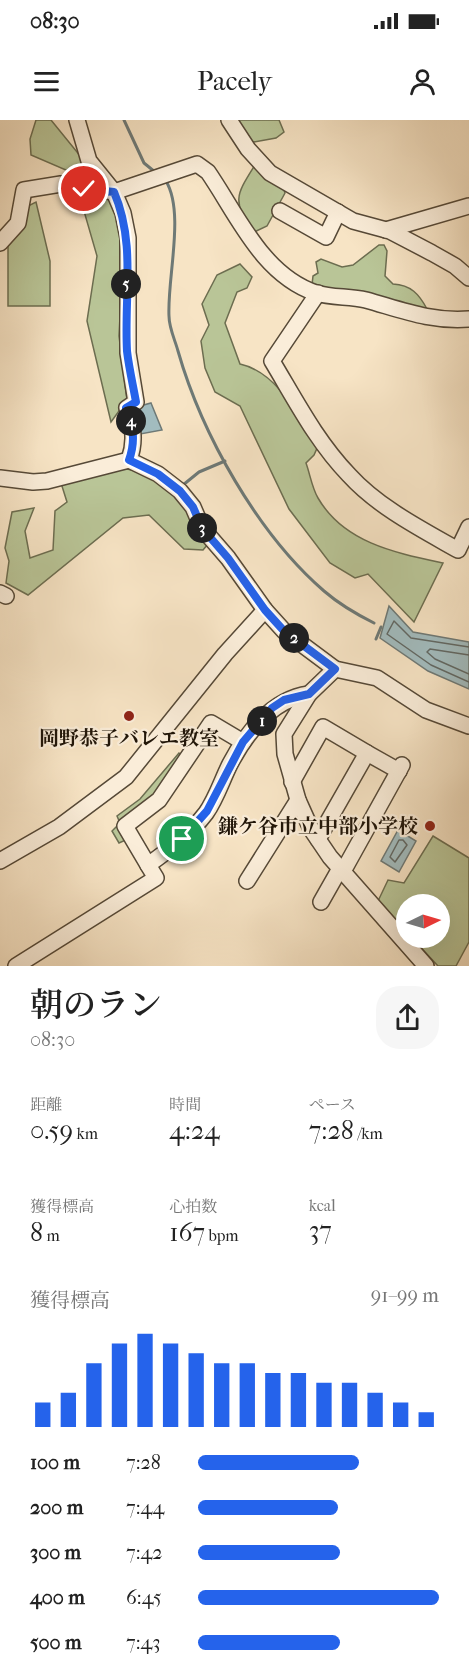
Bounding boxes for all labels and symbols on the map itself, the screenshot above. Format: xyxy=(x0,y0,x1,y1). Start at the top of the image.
pin xyxy=(58,163,109,214)
pin: 5 xyxy=(111,269,141,299)
pin: 4 xyxy=(116,406,146,436)
pin: 3 xyxy=(187,513,217,543)
pin: 2 xyxy=(279,623,309,653)
pin: 1 xyxy=(247,706,277,736)
marker: 岡野恭子バレエ教室 xyxy=(122,709,136,723)
place label: 岡野恭子バレエ教室 xyxy=(39,727,219,750)
pin xyxy=(156,813,207,864)
place label: 鎌ケ谷市立中部小学校 xyxy=(218,815,418,838)
marker: 鎌ケ谷市立中部小学校 xyxy=(423,819,437,833)
north arrow xyxy=(396,894,450,948)

